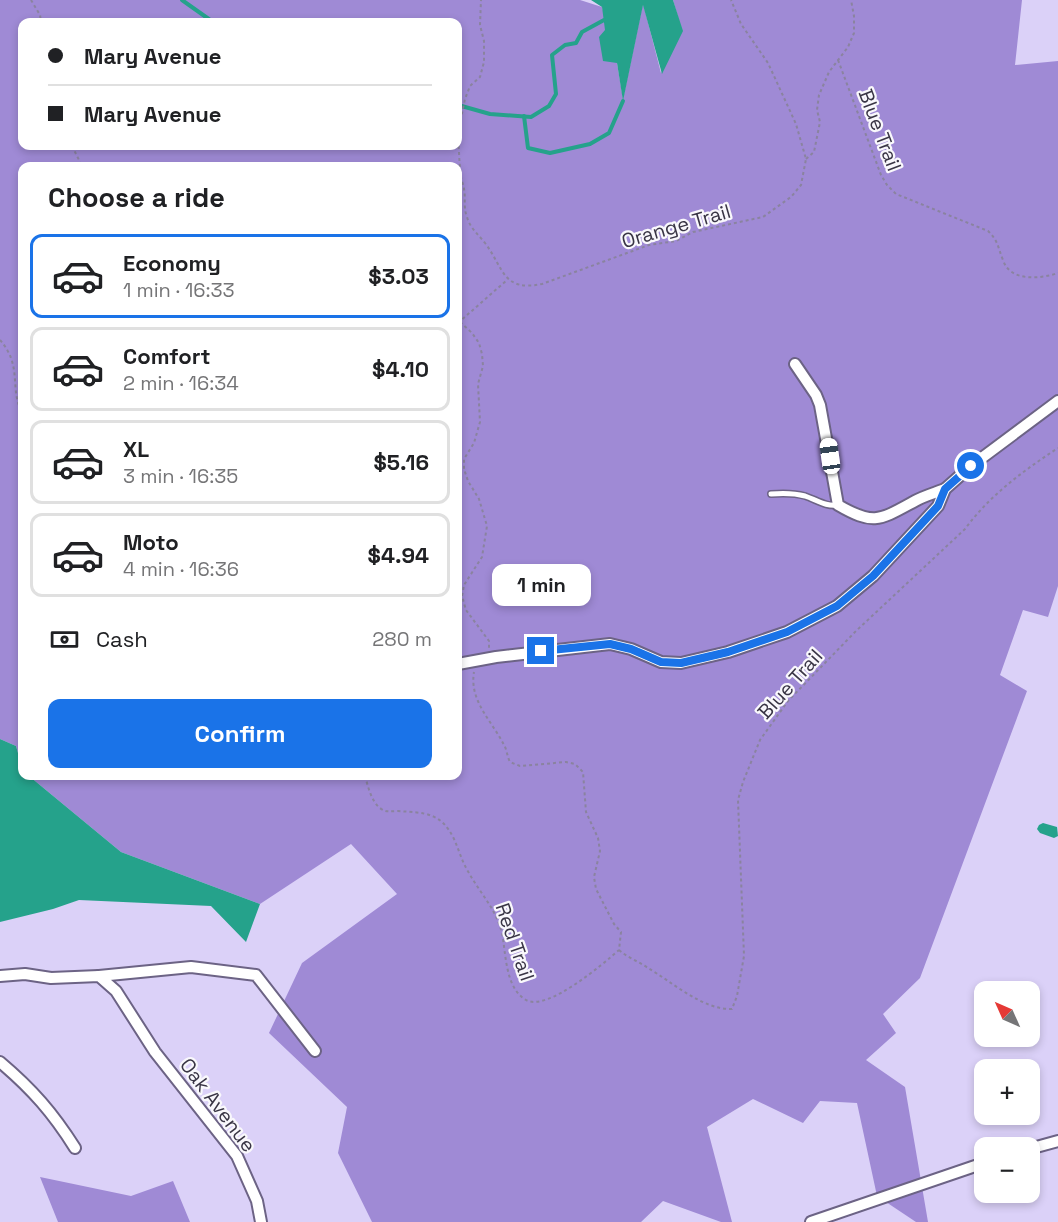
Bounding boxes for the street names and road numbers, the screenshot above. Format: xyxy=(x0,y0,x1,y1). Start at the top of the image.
street label: Blue Trail xyxy=(853,85,907,175)
street label: Orange Trail xyxy=(618,198,734,254)
street label: Blue Trail xyxy=(752,644,828,724)
street label: Red Trail xyxy=(490,900,540,984)
street label: Oak Avenue xyxy=(174,1053,262,1157)

